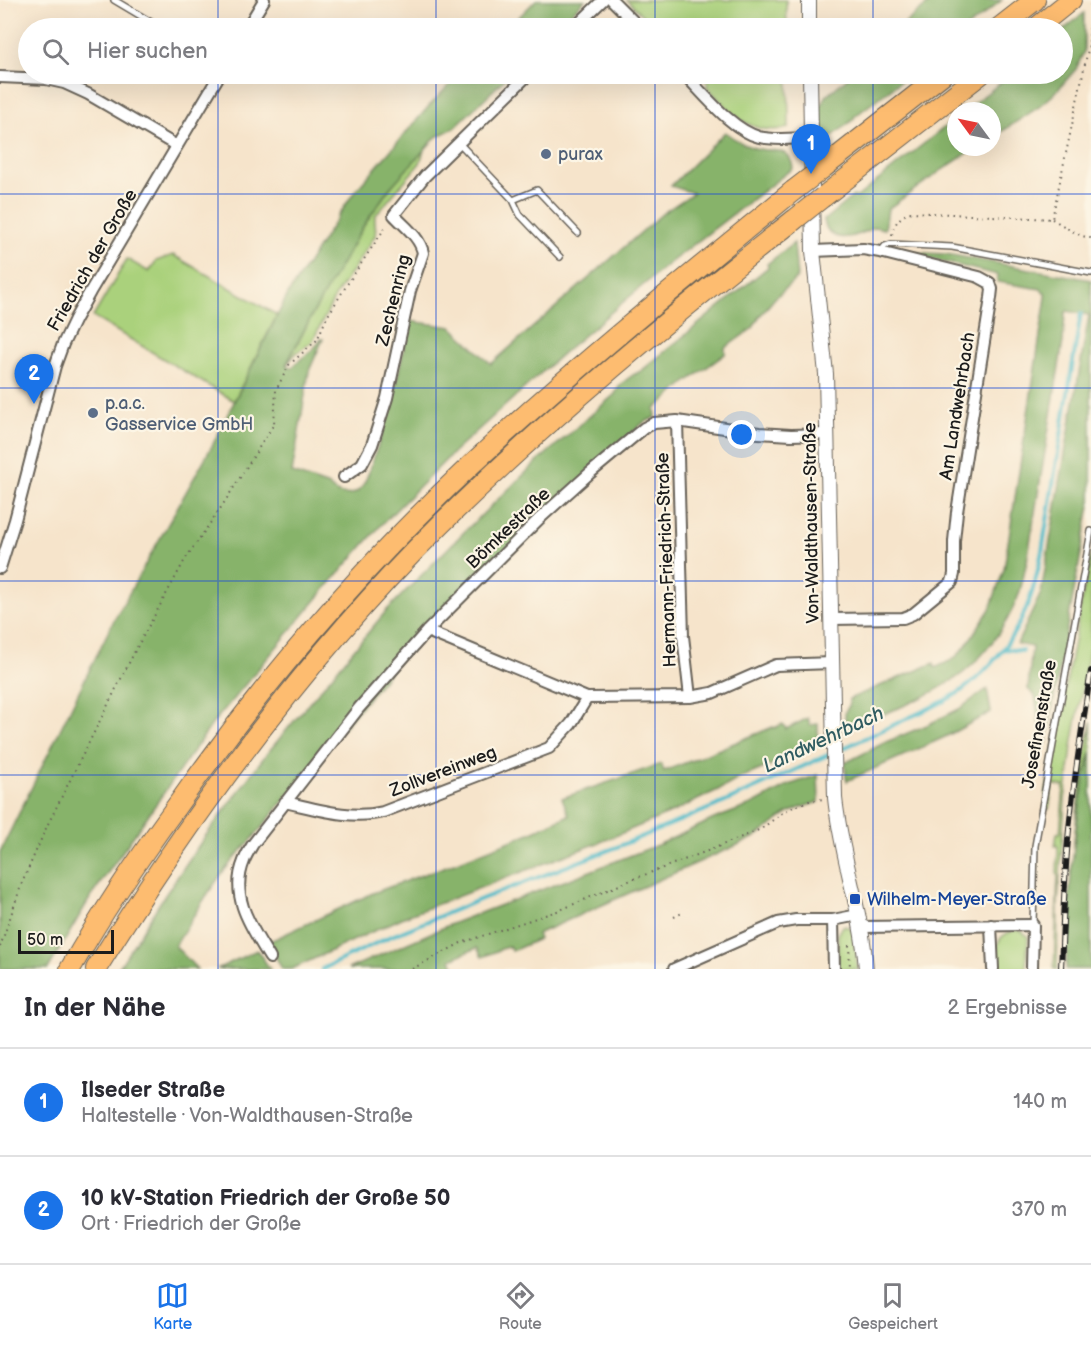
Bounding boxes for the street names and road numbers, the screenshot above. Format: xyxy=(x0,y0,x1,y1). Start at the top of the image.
street label: Friedrich der Große xyxy=(43,185,142,335)
street label: Zechenring xyxy=(372,252,415,349)
street label: Am Landwehrbach xyxy=(935,331,980,482)
street label: Von-Waldthausen-Straße xyxy=(799,422,824,624)
street label: Hermann-Friedrich-Straße xyxy=(652,452,681,668)
street label: Bömkestraße xyxy=(462,483,555,573)
street label: Josefinenstraße xyxy=(1018,658,1061,790)
street label: Zollvereinweg xyxy=(386,742,499,802)

